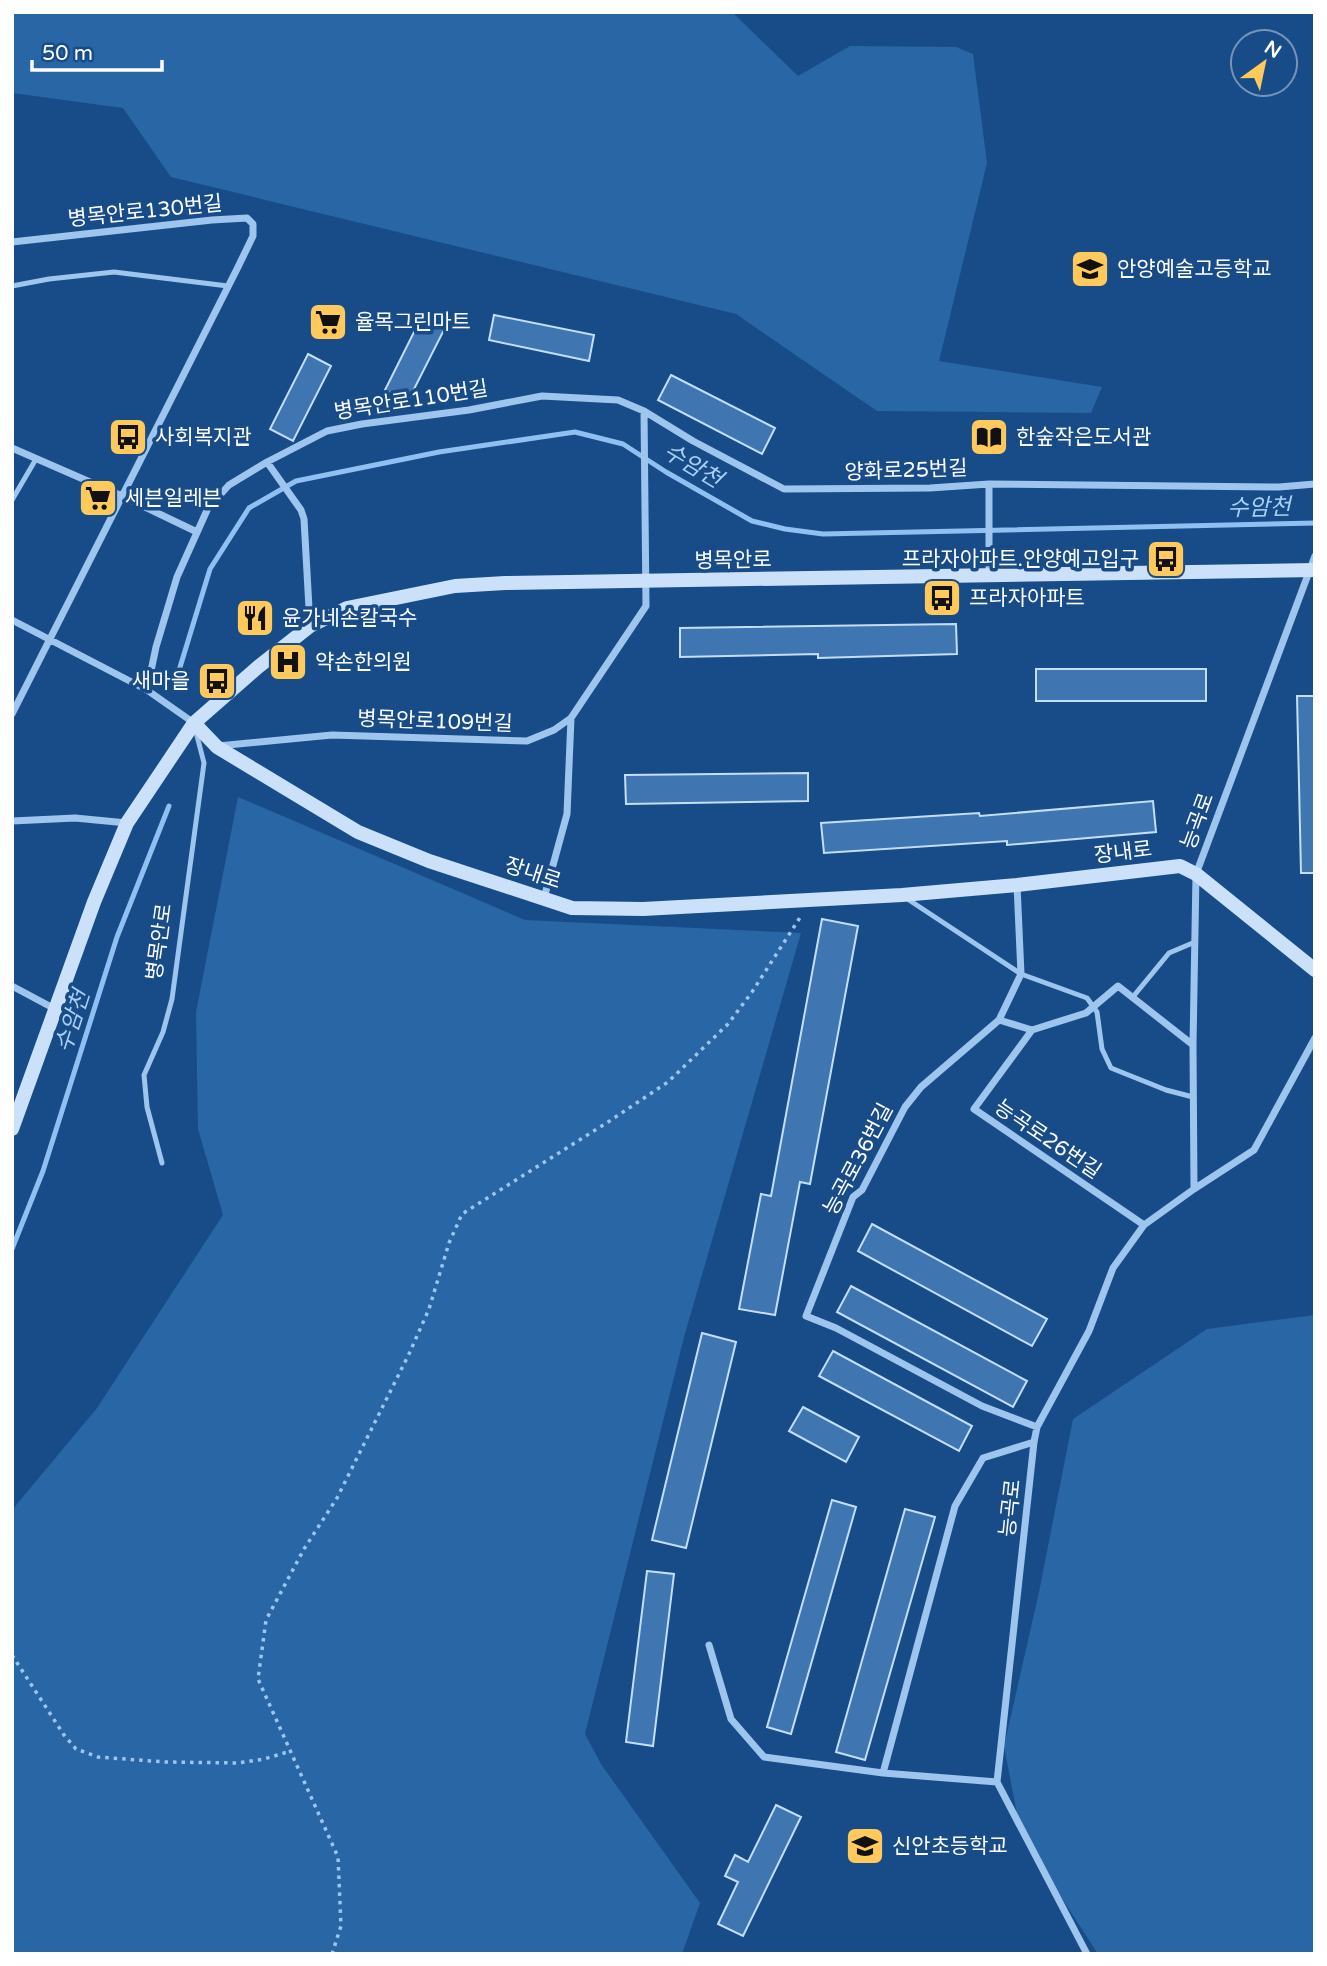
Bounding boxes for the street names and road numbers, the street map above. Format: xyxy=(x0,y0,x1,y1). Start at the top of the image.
street label: 병목안로130번길 xyxy=(66,191,224,232)
street label: 병목안로110번길 xyxy=(332,376,490,425)
street label: 양화로25번길 xyxy=(844,456,968,485)
street label: 병목안로 xyxy=(694,547,772,574)
street label: 병목안로109번길 xyxy=(357,706,513,737)
street label: 능곡로 xyxy=(1176,790,1219,853)
street label: 장내로 xyxy=(1093,837,1153,868)
street label: 장내로 xyxy=(501,853,564,894)
street label: 병목안로 xyxy=(142,902,177,982)
street label: 능곡로26번길 xyxy=(990,1095,1106,1184)
street label: 능곡로36번길 xyxy=(819,1099,898,1219)
street label: 능곡로 xyxy=(995,1478,1026,1538)

